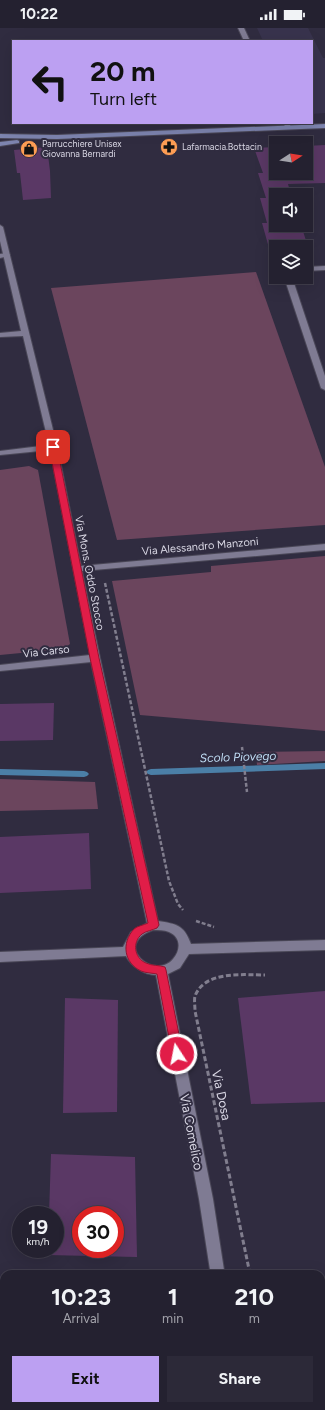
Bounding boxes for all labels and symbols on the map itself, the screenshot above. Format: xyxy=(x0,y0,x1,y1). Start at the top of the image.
north arrow xyxy=(269,136,313,180)
pharmacy icon: Lafarmacia.Bottacin xyxy=(159,137,179,157)
place label: Parrucchiere Unisex Giovanna Bernardi xyxy=(42,138,122,159)
shop icon: Parrucchiere Unisex Giovanna Bernardi xyxy=(19,139,39,159)
place label: Lafarmacia.Bottacin xyxy=(182,141,262,152)
pin xyxy=(36,430,70,464)
street label: Via Mons. Oddo Stocco xyxy=(72,515,107,632)
street label: Via Alessandro Manzoni xyxy=(141,535,259,558)
street label: Via Carso xyxy=(22,643,70,660)
water label: Scolo Piovego xyxy=(199,749,277,765)
position arrow xyxy=(156,1033,198,1075)
street label: Via Dosa xyxy=(209,1069,234,1122)
street label: Via Comelico xyxy=(177,1093,206,1172)
speed limit sign: 30 xyxy=(72,1206,124,1258)

